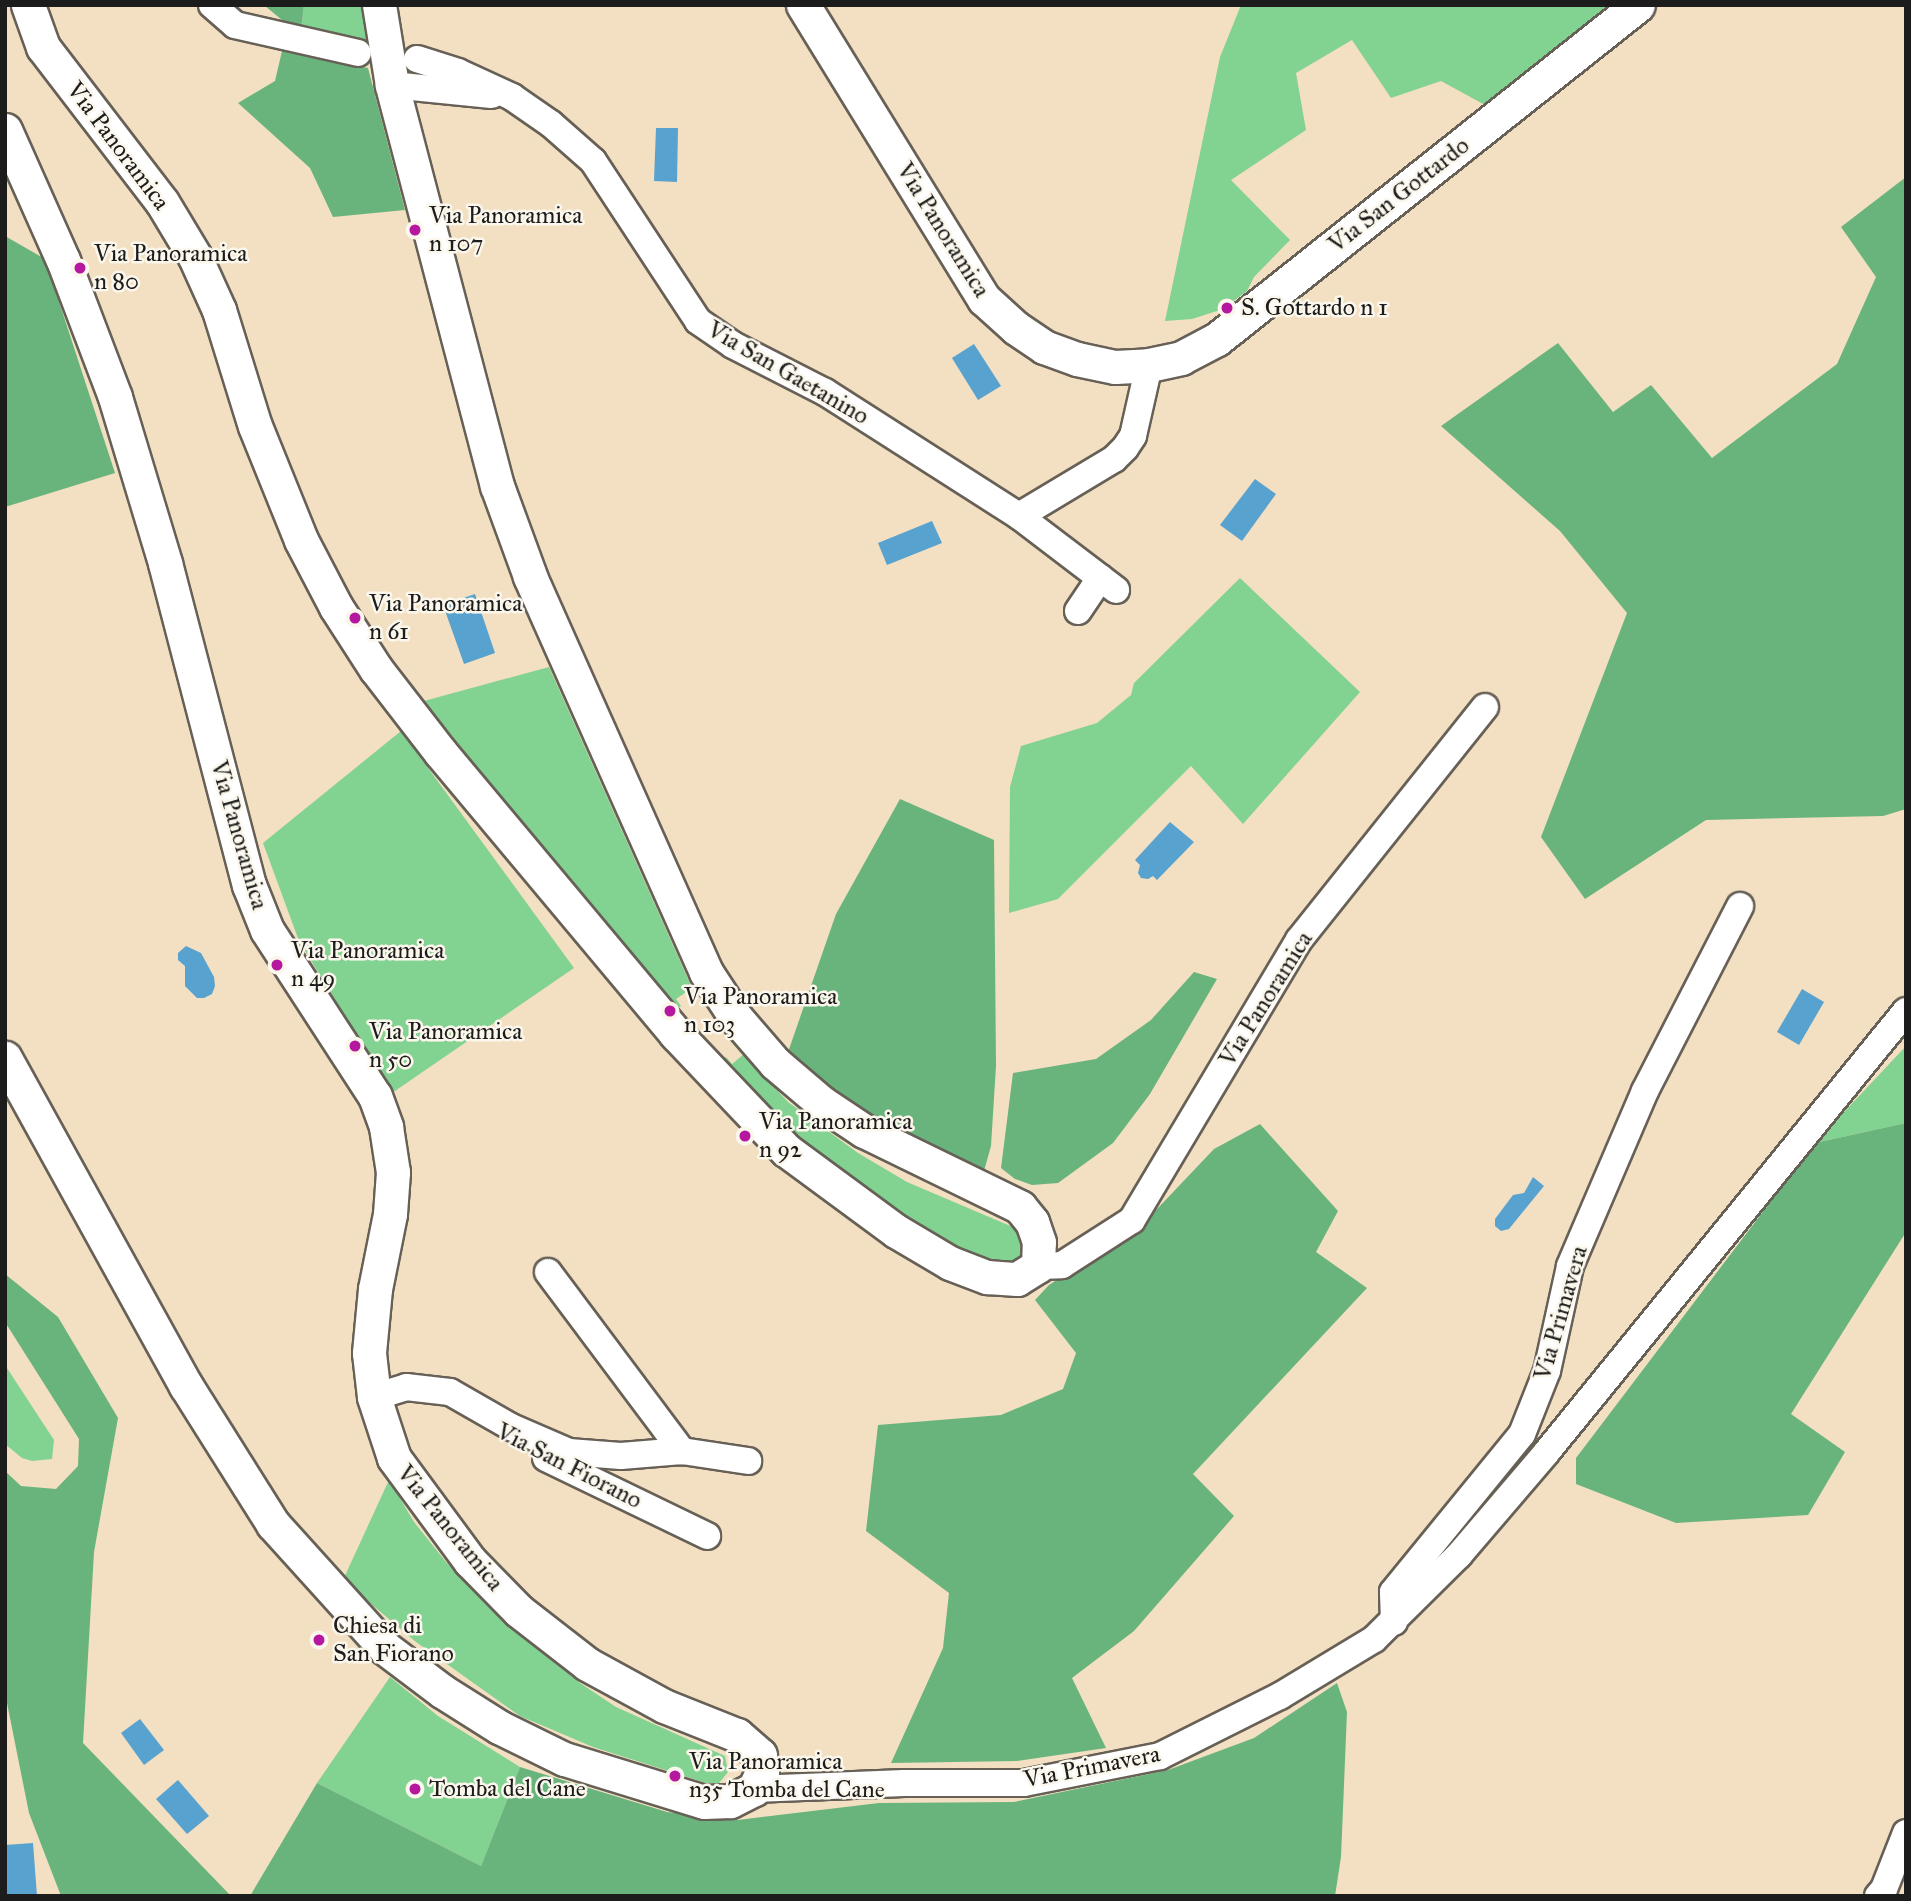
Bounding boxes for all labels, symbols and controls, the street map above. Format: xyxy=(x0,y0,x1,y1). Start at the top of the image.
street label: Via Panoramica xyxy=(60,76,176,216)
street label: Via San Gottardo xyxy=(1323,131,1475,259)
street label: Via Panoramica xyxy=(890,157,996,303)
place label: Via Panoramica n 107 xyxy=(429,202,582,258)
marker: Via Panoramica n 107 xyxy=(407,222,423,238)
place label: Via Panoramica n 80 xyxy=(94,240,247,296)
marker: Via Panoramica n 80 xyxy=(72,260,88,276)
place label: S. Gottardo n 1 xyxy=(1241,294,1388,322)
marker: S. Gottardo n 1 xyxy=(1219,300,1235,316)
street label: Via San Gaetanino xyxy=(702,315,874,431)
place label: Via Panoramica n 61 xyxy=(369,590,522,646)
marker: Via Panoramica n 61 xyxy=(347,610,363,626)
street label: Via Panoramica xyxy=(204,757,274,913)
street label: Via Panoramica xyxy=(1213,926,1319,1072)
place label: Via Panoramica n 49 xyxy=(291,937,444,993)
marker: Via Panoramica n 49 xyxy=(269,957,285,973)
place label: Via Panoramica n 103 xyxy=(684,983,837,1039)
marker: Via Panoramica n 103 xyxy=(662,1003,678,1019)
place label: Via Panoramica n 50 xyxy=(369,1018,522,1074)
marker: Via Panoramica n 50 xyxy=(347,1038,363,1054)
place label: Via Panoramica n 92 xyxy=(759,1108,912,1164)
marker: Via Panoramica n 92 xyxy=(737,1128,753,1144)
street label: Via Primavera xyxy=(1528,1243,1594,1383)
street label: Via San Fiorano xyxy=(491,1417,647,1515)
street label: Via Panoramica xyxy=(391,1459,509,1597)
place label: Chiesa di San Fiorano xyxy=(333,1612,454,1668)
marker: Chiesa di San Fiorano xyxy=(311,1632,327,1648)
street label: Via Primavera xyxy=(1021,1740,1163,1794)
place label: Via Panoramica n35 Tomba del Cane xyxy=(689,1748,885,1804)
marker: Via Panoramica n35 Tomba del Cane xyxy=(667,1768,683,1784)
place label: Tomba del Cane xyxy=(429,1775,586,1803)
marker: Tomba del Cane xyxy=(407,1781,423,1797)

